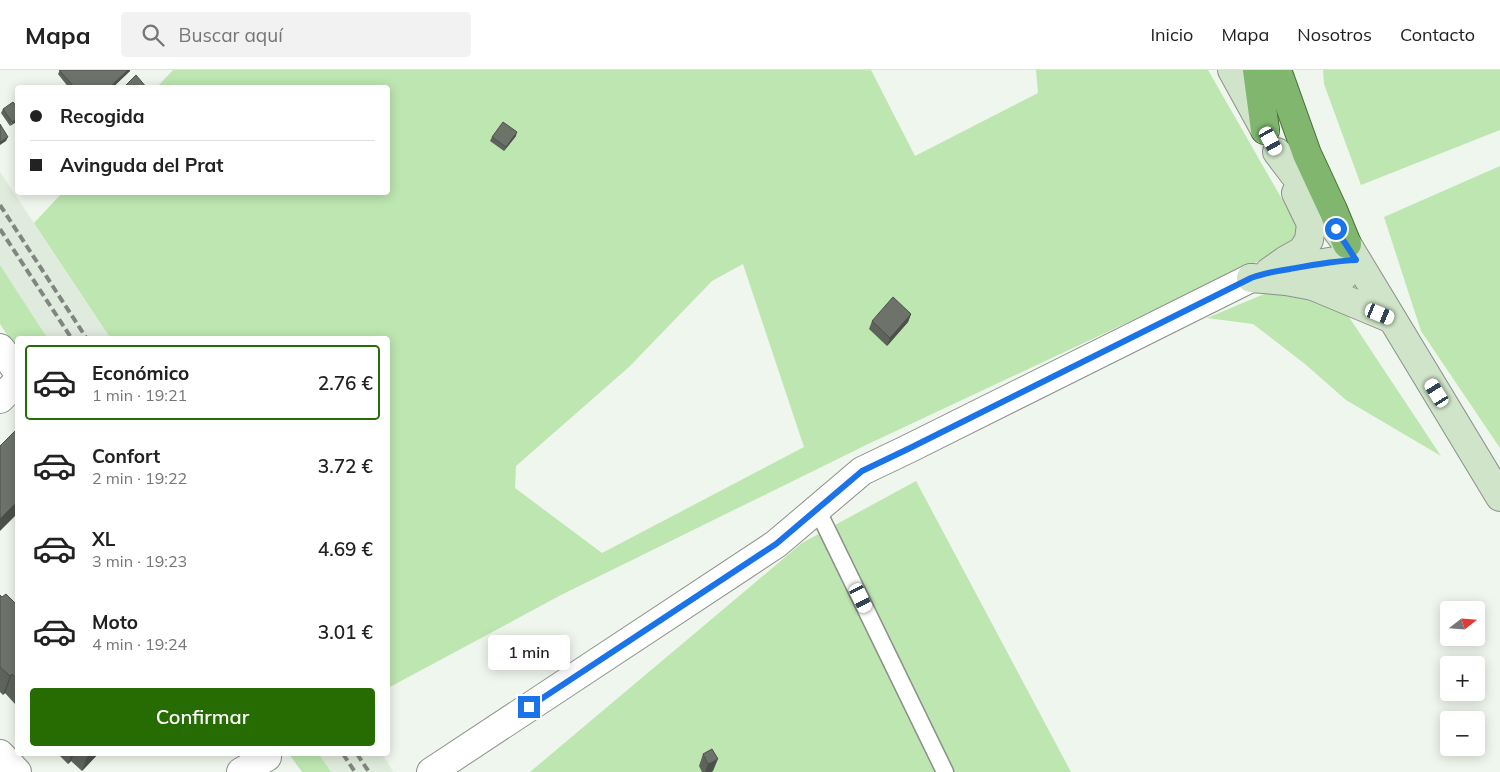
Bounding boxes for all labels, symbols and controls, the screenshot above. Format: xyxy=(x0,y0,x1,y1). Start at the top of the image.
search box xyxy=(121,12,471,57)
text: Mapa xyxy=(25,20,91,50)
icon: search xyxy=(139,21,167,49)
text: Buscar aquí xyxy=(179,23,283,47)
text: Inicio xyxy=(1150,23,1193,46)
text: Mapa xyxy=(1221,23,1269,46)
text: Nosotros xyxy=(1297,23,1372,46)
text: Contacto xyxy=(1400,23,1475,46)
text: Recogida xyxy=(60,104,144,128)
car xyxy=(1257,124,1284,158)
text: Avinguda del Prat xyxy=(60,153,224,177)
route start xyxy=(1325,218,1347,240)
car xyxy=(1363,301,1396,327)
icon: car xyxy=(32,360,77,405)
text: Económico xyxy=(92,361,189,385)
text: 2.76 € xyxy=(318,371,373,395)
car xyxy=(1422,376,1451,410)
text: 1 min · 19:21 xyxy=(92,385,187,405)
icon: car xyxy=(32,443,77,488)
text: Confort xyxy=(92,444,160,468)
text: 3.72 € xyxy=(318,454,373,478)
text: 2 min · 19:22 xyxy=(92,468,187,488)
icon: car xyxy=(32,526,77,571)
text: XL xyxy=(92,527,115,551)
text: 4.69 € xyxy=(318,537,373,561)
text: 3 min · 19:23 xyxy=(92,551,187,571)
car xyxy=(847,581,874,615)
north arrow xyxy=(1440,601,1485,646)
map controls xyxy=(1440,601,1485,756)
icon: car xyxy=(32,609,77,654)
text: Moto xyxy=(92,610,138,634)
text: 3.01 € xyxy=(318,620,373,644)
text: 4 min · 19:24 xyxy=(92,634,187,654)
callout: 1 min xyxy=(488,634,570,670)
text: 1 min xyxy=(508,642,550,662)
button: + xyxy=(1440,656,1485,701)
button: Confirmar xyxy=(30,688,375,746)
route end xyxy=(518,696,540,718)
button: − xyxy=(1440,711,1485,756)

